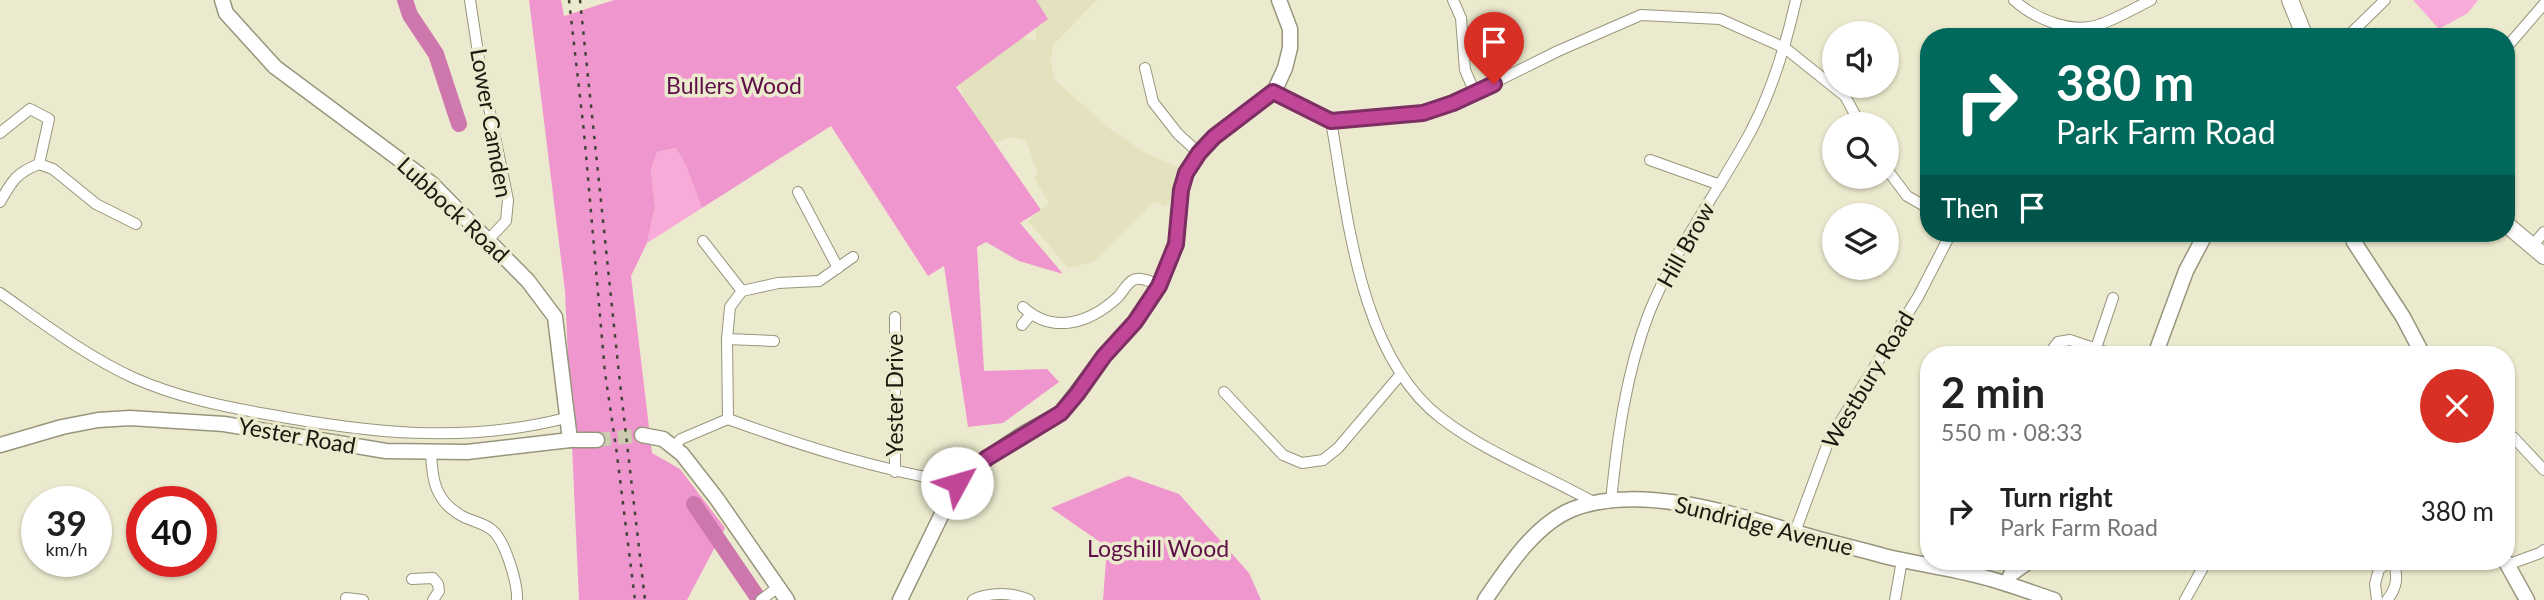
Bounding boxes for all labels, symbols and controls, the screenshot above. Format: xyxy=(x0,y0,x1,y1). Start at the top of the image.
pin xyxy=(1464,12.0,1524,84)
map controls xyxy=(1822,21,1899,280)
button: sound xyxy=(1822,21,1899,98)
icon: arrive xyxy=(1475,23,1513,61)
street label: Lower Camden xyxy=(465,46,519,200)
text: 380 m xyxy=(2056,53,2194,111)
icon: right xyxy=(1941,56,2032,147)
park label: Bullers Wood xyxy=(666,71,802,99)
button: search xyxy=(1822,112,1899,189)
text: Park Farm Road xyxy=(2056,112,2276,151)
street label: Lubbock Road xyxy=(392,150,515,268)
icon: arrive xyxy=(2013,189,2051,227)
text: Then xyxy=(1941,192,1999,224)
street label: Hill Brow xyxy=(1650,197,1720,292)
button: layers xyxy=(1822,203,1899,280)
street label: Westbury Road xyxy=(1815,306,1919,453)
street label: Yester Drive xyxy=(880,334,908,456)
text: 2 min xyxy=(1941,367,2045,417)
button: close xyxy=(2420,369,2494,443)
street label: Yester Road xyxy=(236,411,358,459)
text: 550 m · 08:33 xyxy=(1941,418,2083,446)
position arrow xyxy=(920,446,994,520)
text: Turn right xyxy=(2000,481,2113,513)
speed limit sign: 40 xyxy=(126,486,217,577)
street label: Sundridge Avenue xyxy=(1672,489,1856,561)
icon: right xyxy=(1941,492,1979,530)
text: 380 m xyxy=(2421,495,2494,527)
text: 39 xyxy=(46,501,87,543)
text: Park Farm Road xyxy=(2000,513,2158,541)
park label: Logshill Wood xyxy=(1087,534,1229,562)
text: km/h xyxy=(45,538,88,560)

